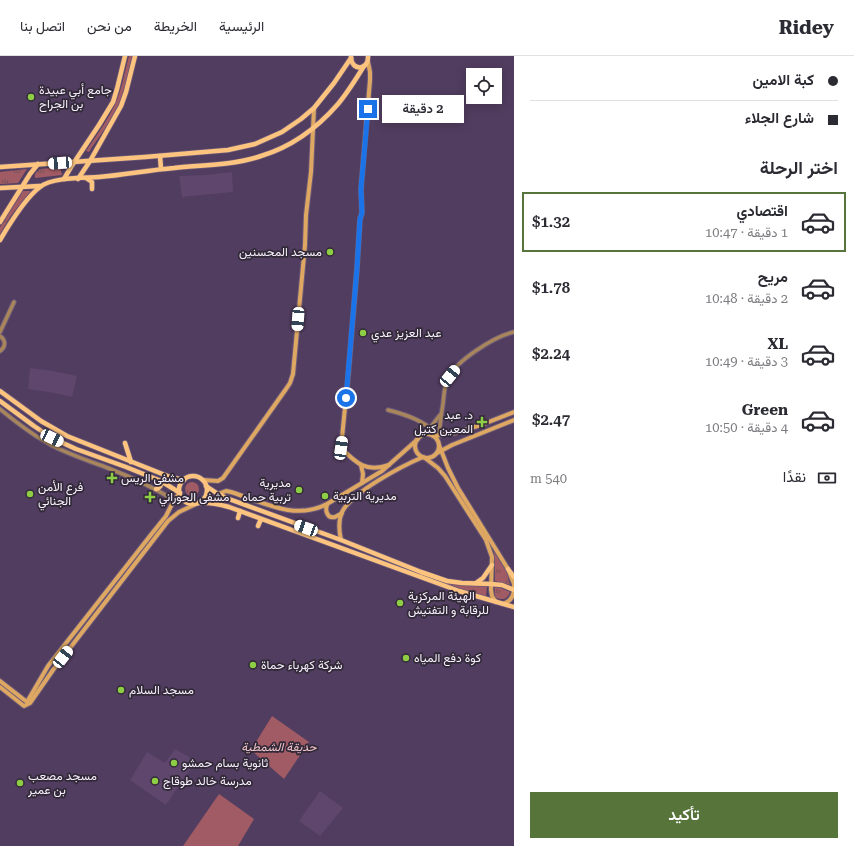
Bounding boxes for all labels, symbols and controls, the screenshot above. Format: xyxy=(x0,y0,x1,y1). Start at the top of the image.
text: Ridey xyxy=(779,16,834,39)
text: اتصل بنا xyxy=(20,18,65,34)
text: من نحن xyxy=(87,18,132,34)
text: الخريطة xyxy=(154,18,197,34)
text: الرئيسية xyxy=(219,18,264,34)
map controls xyxy=(466,68,502,104)
button: locate xyxy=(466,68,502,104)
text: كبة الامين xyxy=(752,71,814,89)
place label: جامع أبي عبيدة بن الجراح xyxy=(39,83,112,113)
marker: جامع أبي عبيدة بن الجراح xyxy=(26,92,36,102)
callout: 2 دقيقة xyxy=(382,95,464,123)
route end xyxy=(359,100,377,118)
text: 2 دقيقة xyxy=(402,101,444,116)
text: شارع الجلاء xyxy=(745,109,814,127)
car xyxy=(48,156,72,170)
text: اختر الرحلة xyxy=(760,157,838,178)
text: اقتصادي xyxy=(736,202,788,220)
icon: car xyxy=(800,204,836,240)
text: $1.32 xyxy=(532,213,570,231)
text: 1 دقيقة · 10:47 xyxy=(705,225,788,240)
place label: مسجد المحسنين xyxy=(239,245,322,260)
marker: مسجد المحسنين xyxy=(325,247,335,257)
text: مريح xyxy=(758,268,788,286)
icon: car xyxy=(800,270,836,306)
text: $1.78 xyxy=(532,279,570,297)
text: 2 دقيقة · 10:48 xyxy=(705,291,788,306)
car xyxy=(291,307,305,331)
place label: عبد العزيز عدي xyxy=(371,326,442,343)
marker: عبد العزيز عدي xyxy=(358,328,368,338)
text: XL xyxy=(767,335,788,353)
icon: car xyxy=(800,336,836,372)
text: $2.24 xyxy=(532,345,570,363)
text: 3 دقيقة · 10:49 xyxy=(705,354,788,369)
car xyxy=(438,363,462,389)
route start xyxy=(337,389,355,407)
text: Green xyxy=(742,401,788,419)
icon: car xyxy=(800,402,836,438)
place label: د. عبد المعين كتيل xyxy=(414,408,473,437)
text: $2.47 xyxy=(532,411,570,429)
marker: د. عبد المعين كتيل xyxy=(476,416,488,428)
text: 4 دقيقة · 10:50 xyxy=(705,420,788,435)
car xyxy=(39,427,65,449)
car xyxy=(333,435,349,461)
icon: cash xyxy=(816,467,838,489)
text: نقدًا xyxy=(783,468,806,486)
place label: مشفى الريس xyxy=(121,471,184,486)
text: 540 m xyxy=(530,471,567,486)
marker: مشفى الريس xyxy=(106,472,118,484)
place label: مديرية تربية حماه xyxy=(242,476,291,505)
place label: فرع الأمن الجنائي xyxy=(38,480,83,511)
marker: مديرية تربية حماه xyxy=(294,485,304,495)
marker: فرع الأمن الجنائي xyxy=(25,489,35,499)
place label: مديرية التربية xyxy=(333,489,397,504)
place label: مشفى الحوراني xyxy=(159,490,229,507)
marker: مشفى الحوراني xyxy=(144,491,156,503)
marker: مديرية التربية xyxy=(320,491,330,501)
car xyxy=(293,518,319,538)
place label: الهيئة المركزية للرقابة و التفتيش xyxy=(408,589,489,618)
marker: الهيئة المركزية للرقابة و التفتيش xyxy=(395,598,405,608)
car xyxy=(51,644,75,670)
place label: كوة دفع المياه xyxy=(414,651,481,667)
marker: كوة دفع المياه xyxy=(401,653,411,663)
place label: شركة كهرباء حماة xyxy=(261,658,342,673)
marker: شركة كهرباء حماة xyxy=(248,660,258,670)
place label: مسجد السلام xyxy=(129,683,194,698)
marker: مسجد السلام xyxy=(116,685,126,695)
park label: حديقة الشمطية xyxy=(241,740,318,754)
place label: ثانوية بسام حمشو xyxy=(182,756,268,771)
marker: ثانوية بسام حمشو xyxy=(169,758,179,768)
place label: مسجد مصعب بن عمير xyxy=(27,769,97,798)
place label: مدرسة خالد طوقاج xyxy=(163,774,252,790)
marker: مدرسة خالد طوقاج xyxy=(150,776,160,786)
marker: مسجد مصعب بن عمير xyxy=(15,778,25,788)
button: تأكيد xyxy=(530,792,838,838)

